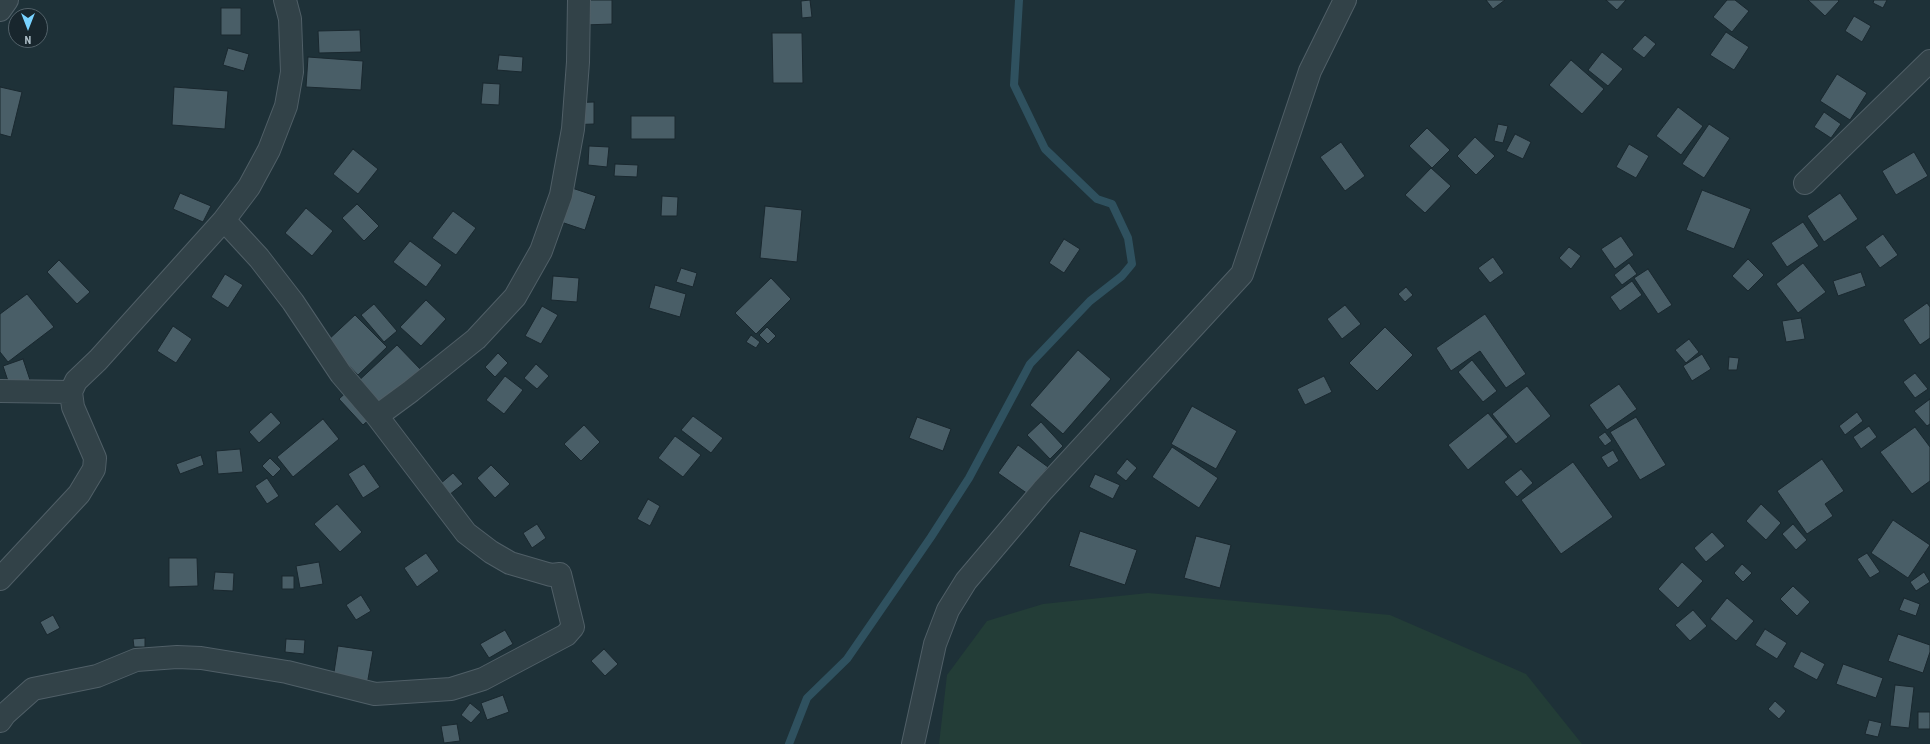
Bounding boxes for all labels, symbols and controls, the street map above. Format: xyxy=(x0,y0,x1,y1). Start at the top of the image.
north arrow xyxy=(8,8,48,48)
text: N xyxy=(25,33,31,46)

